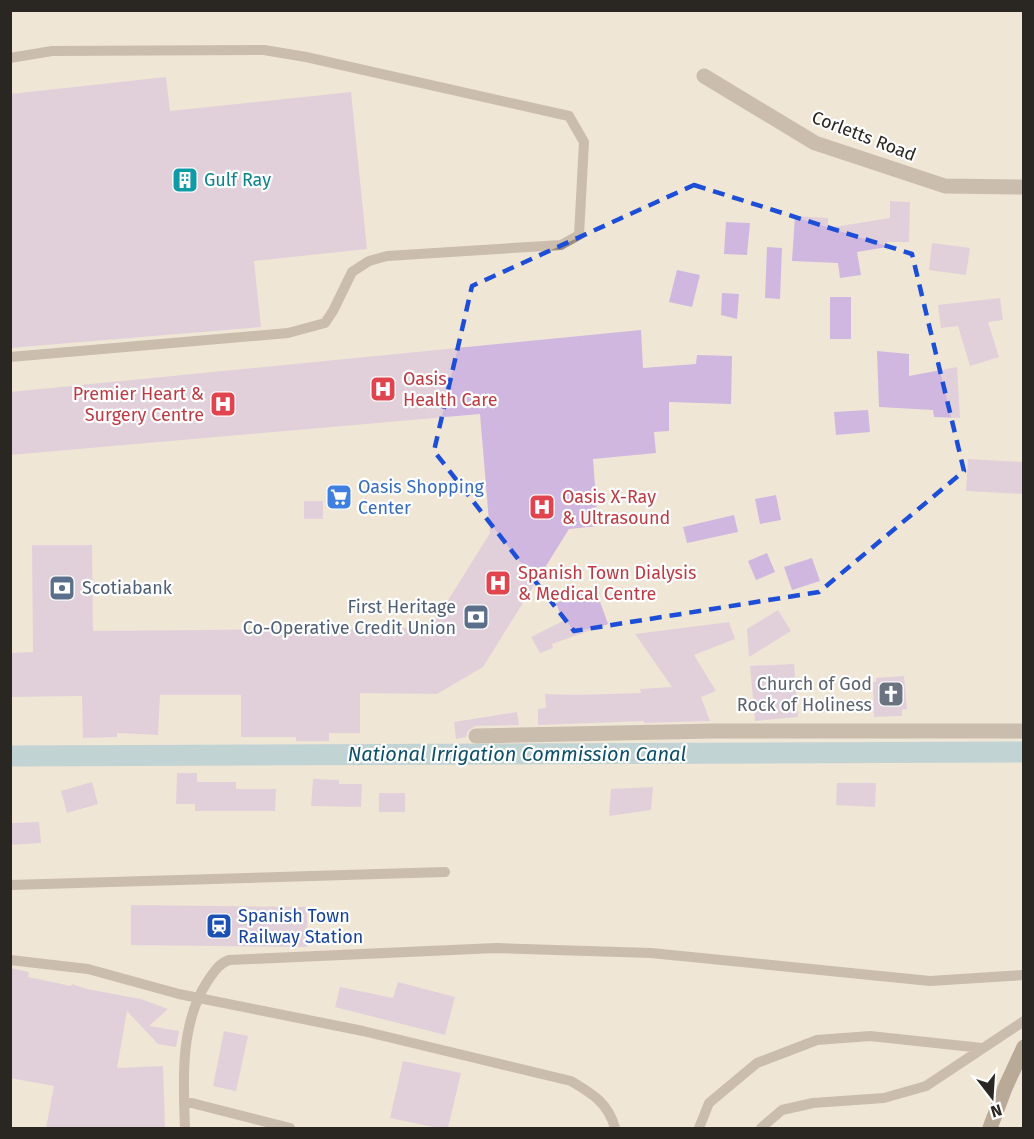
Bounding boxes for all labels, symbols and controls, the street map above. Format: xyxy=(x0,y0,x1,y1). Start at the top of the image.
street label: Corletts Road xyxy=(809,106,919,166)
building icon: Gulf Ray xyxy=(170,165,200,195)
place label: Gulf Ray xyxy=(204,169,271,191)
place label: Oasis Health Care xyxy=(403,368,497,411)
hospital icon: Oasis Health Care xyxy=(368,374,398,404)
place label: Premier Heart & Surgery Centre xyxy=(73,383,204,426)
hospital icon: Premier Heart & Surgery Centre xyxy=(208,389,238,419)
place label: Oasis Shopping Center xyxy=(358,476,484,519)
supermarket icon: Oasis Shopping Center xyxy=(324,482,354,512)
place label: Oasis X-Ray & Ultrasound xyxy=(562,486,670,529)
hospital icon: Oasis X-Ray & Ultrasound xyxy=(527,492,557,522)
place label: Spanish Town Dialysis & Medical Centre xyxy=(518,562,697,605)
hospital icon: Spanish Town Dialysis & Medical Centre xyxy=(483,568,513,598)
bank icon: Scotiabank xyxy=(47,573,77,603)
place label: Scotiabank xyxy=(82,577,173,599)
place label: First Heritage Co-Operative Credit Union xyxy=(243,596,456,639)
bank icon: First Heritage Co-Operative Credit Union xyxy=(461,602,491,632)
place label: Church of God Rock of Holiness xyxy=(737,673,872,716)
church icon: Church of God Rock of Holiness xyxy=(876,679,906,709)
water label: National Irrigation Commission Canal xyxy=(348,742,686,766)
place label: Spanish Town Railway Station xyxy=(238,905,363,948)
station icon: Spanish Town Railway Station xyxy=(204,911,234,941)
north arrow xyxy=(962,1067,1022,1127)
text: N xyxy=(988,1100,1004,1122)

